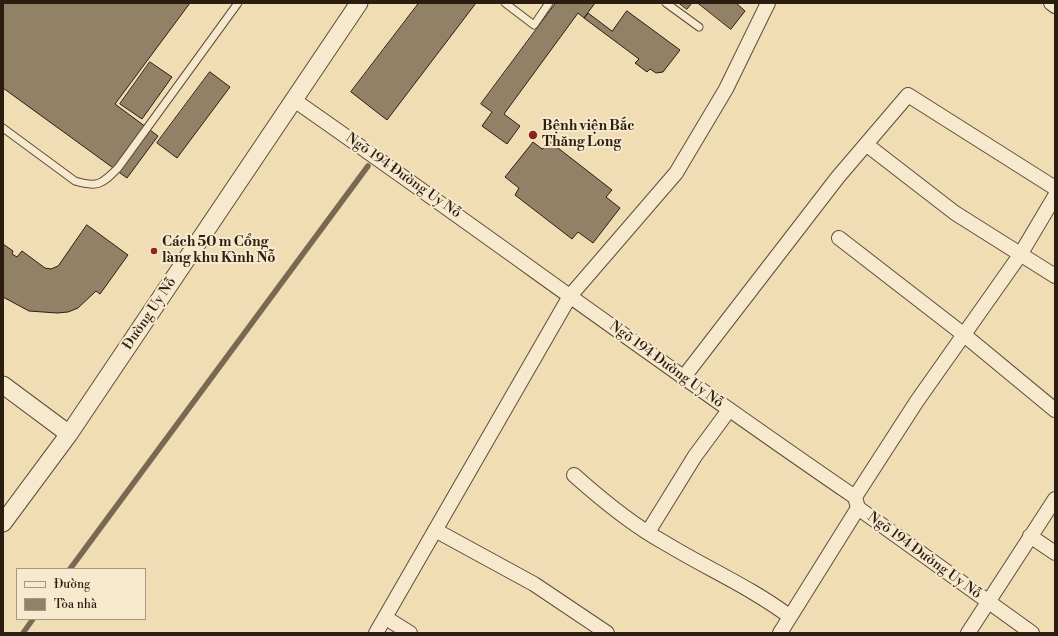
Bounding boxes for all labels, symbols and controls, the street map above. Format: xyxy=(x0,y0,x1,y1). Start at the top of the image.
place label: Bệnh viện Bắc Thăng Long xyxy=(542,119,635,152)
marker: Bệnh viện Bắc Thăng Long xyxy=(527,129,539,141)
street label: Ngõ 194 Đường Uy Nỗ xyxy=(342,130,464,222)
place label: Cách 50 m Cổng làng khu Kình Nỗ xyxy=(162,235,275,268)
marker: Cách 50 m Cổng làng khu Kình Nỗ xyxy=(149,246,159,256)
street label: Đường Uy Nỗ xyxy=(120,275,180,353)
street label: Ngõ 194 Đường Uy Nỗ xyxy=(606,318,726,412)
street label: Ngõ 194 Đường Uy Nỗ xyxy=(864,509,984,603)
legend xyxy=(16,568,146,620)
text: Đường xyxy=(54,577,90,592)
text: Tòa nhà xyxy=(54,597,97,612)

